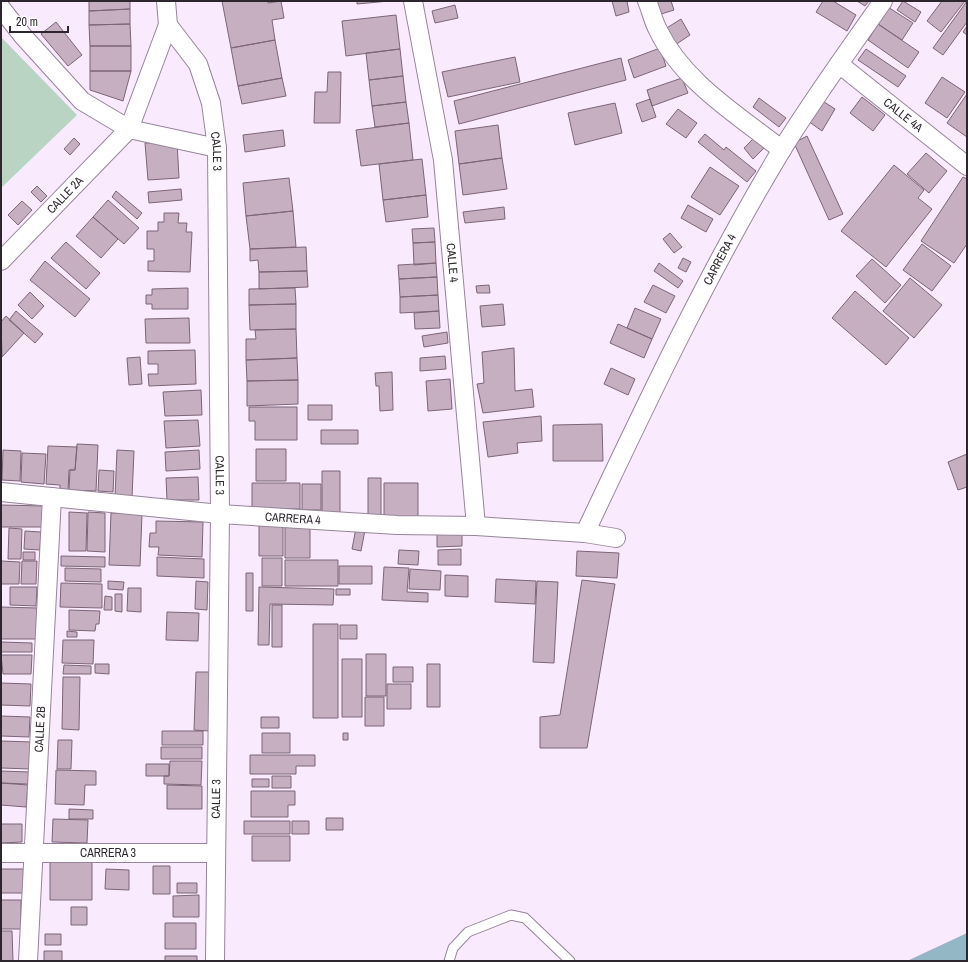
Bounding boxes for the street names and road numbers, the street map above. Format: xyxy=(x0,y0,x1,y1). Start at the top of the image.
street label: CALLE 4A xyxy=(880,94,926,136)
street label: CALLE 3 xyxy=(207,131,225,171)
street label: CALLE 2A xyxy=(43,173,87,217)
street label: CARRERA 4 xyxy=(700,231,740,288)
street label: CALLE 4 xyxy=(443,242,462,284)
street label: CALLE 3 xyxy=(212,455,228,495)
street label: CARRERA 4 xyxy=(264,509,322,528)
street label: CALLE 2B xyxy=(31,705,49,753)
street label: CALLE 3 xyxy=(208,779,224,819)
street label: CARRERA 3 xyxy=(80,845,136,861)

